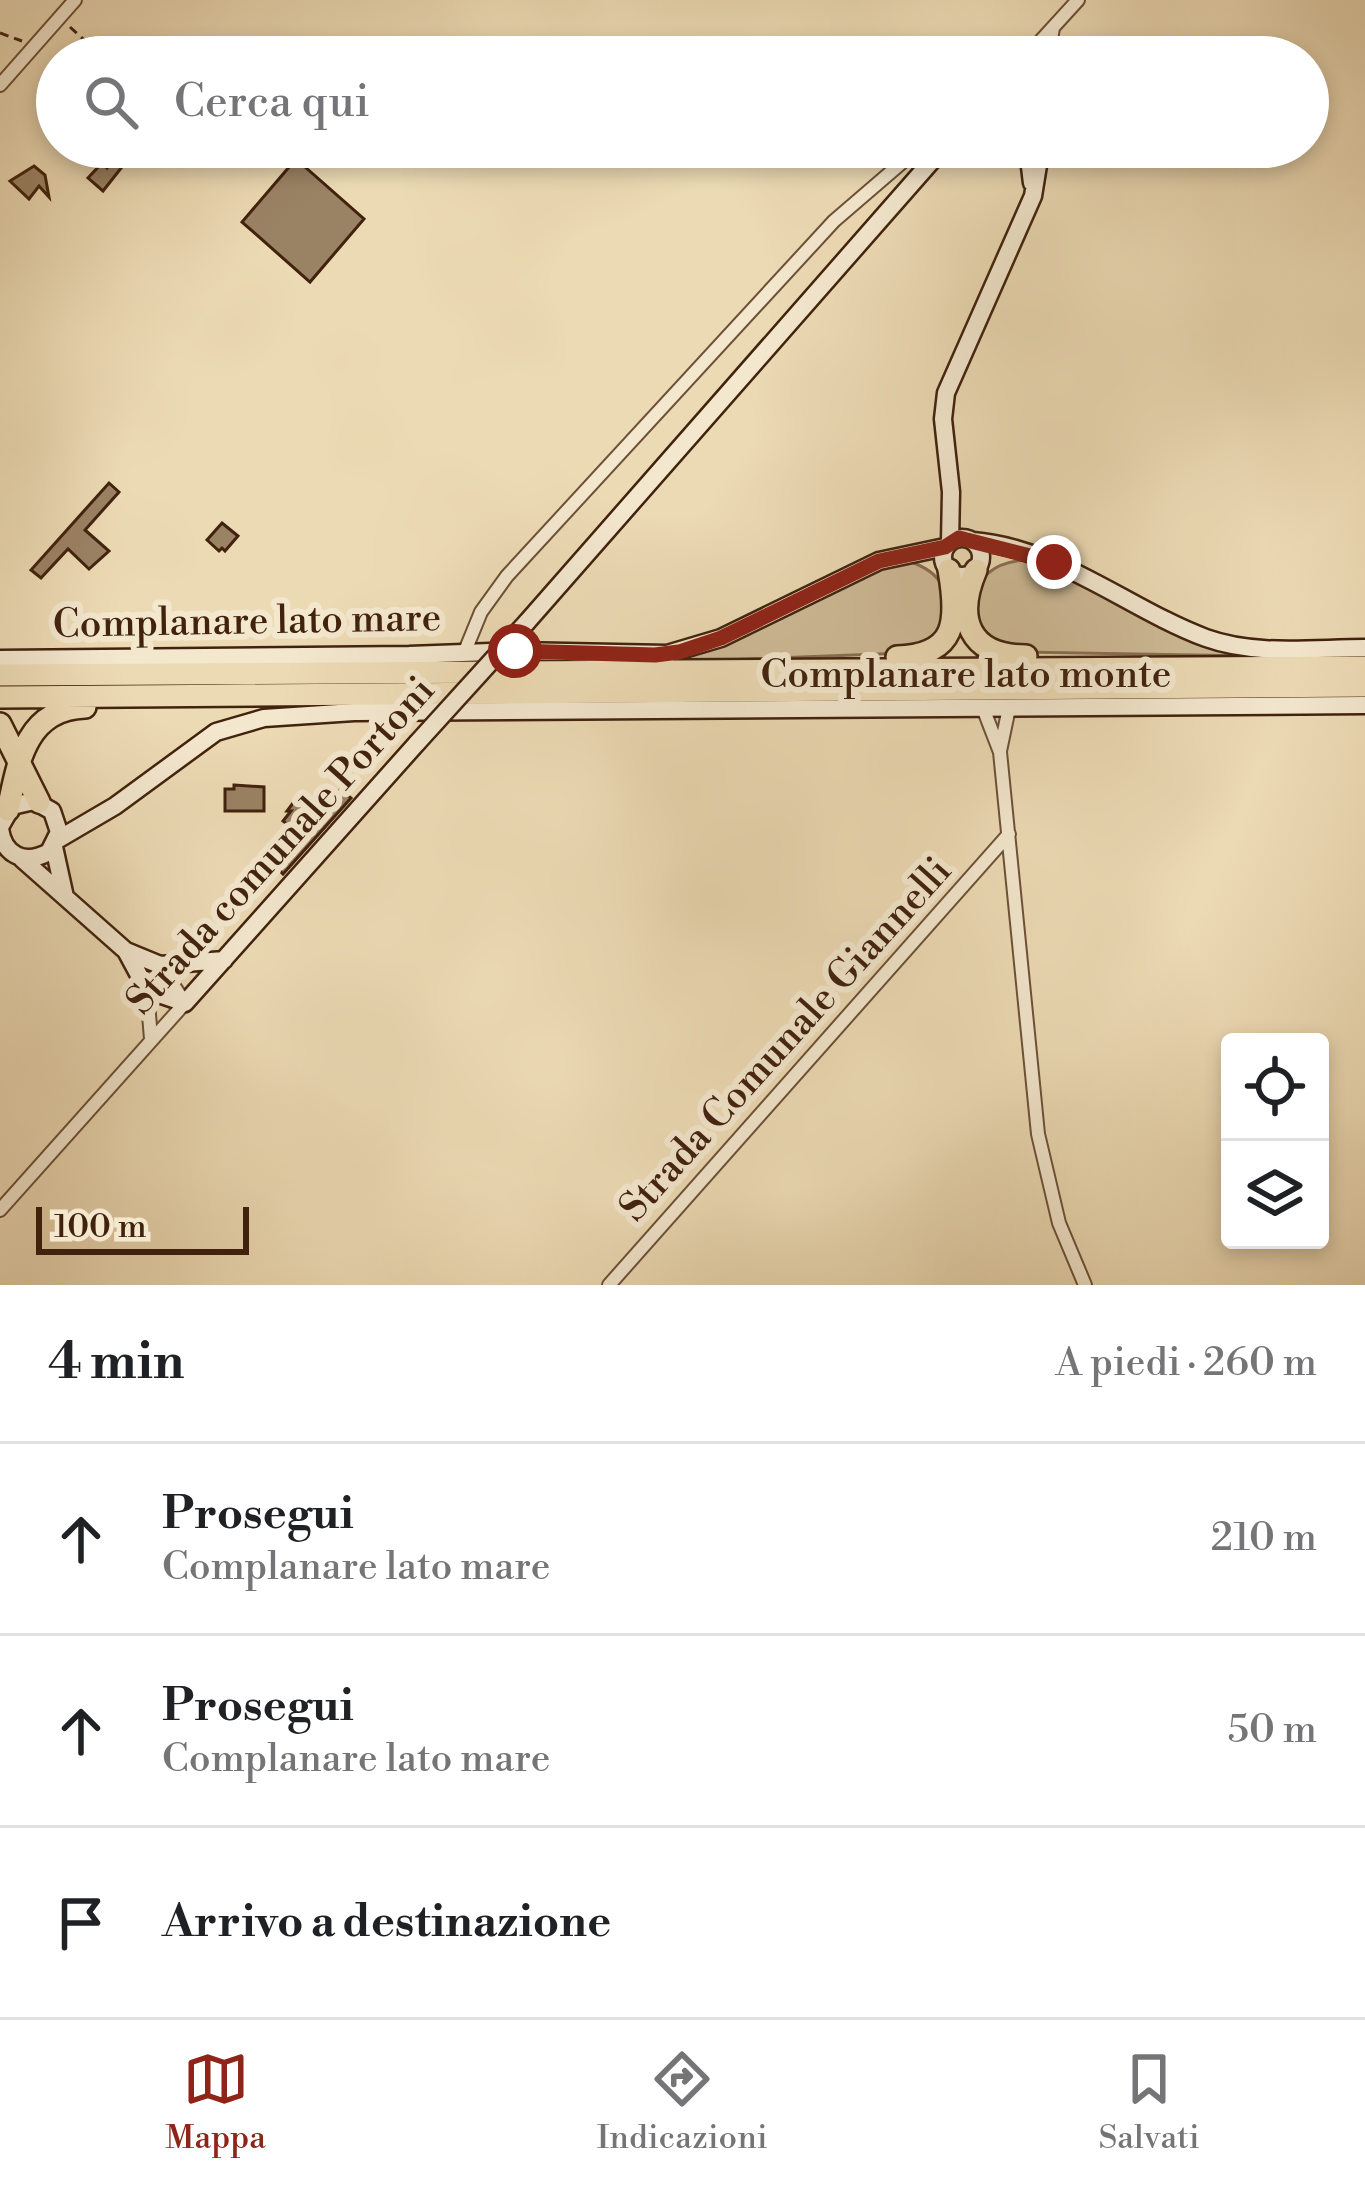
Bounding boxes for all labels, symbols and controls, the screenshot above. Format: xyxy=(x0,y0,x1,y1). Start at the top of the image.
search box xyxy=(36,36,1329,168)
icon: search xyxy=(78,69,144,135)
text: Cerca qui xyxy=(174,74,370,131)
route end xyxy=(1027,535,1081,589)
street label: Complanare lato mare xyxy=(52,594,442,650)
route start xyxy=(488,624,542,678)
street label: Complanare lato monte xyxy=(761,651,1171,700)
street label: Strada comunale Portoni xyxy=(116,667,446,1025)
street label: Strada Comunale Giannelli xyxy=(609,848,963,1232)
map controls xyxy=(1221,1033,1329,1249)
button: locate xyxy=(1221,1033,1329,1141)
button: layers xyxy=(1221,1141,1329,1249)
scale bar xyxy=(36,1201,249,1254)
text: 100 m xyxy=(54,1207,147,1248)
text: 4 min xyxy=(48,1331,184,1395)
text: A piedi · 260 m xyxy=(1056,1339,1317,1388)
text: Prosegui xyxy=(162,1486,354,1543)
icon: ahead xyxy=(48,1506,114,1572)
text: 210 m xyxy=(1211,1514,1317,1563)
text: Complanare lato mare xyxy=(162,1543,550,1592)
text: Prosegui xyxy=(162,1678,354,1735)
icon: ahead xyxy=(48,1698,114,1764)
text: 50 m xyxy=(1227,1706,1317,1755)
text: Complanare lato mare xyxy=(162,1735,550,1784)
icon: arrive xyxy=(48,1890,114,1956)
text: Arrivo a destinazione xyxy=(162,1894,611,1951)
tab: Mappa xyxy=(165,2046,266,2159)
tab: Indicazioni xyxy=(597,2046,768,2159)
tab: Salvati xyxy=(1098,2046,1200,2159)

